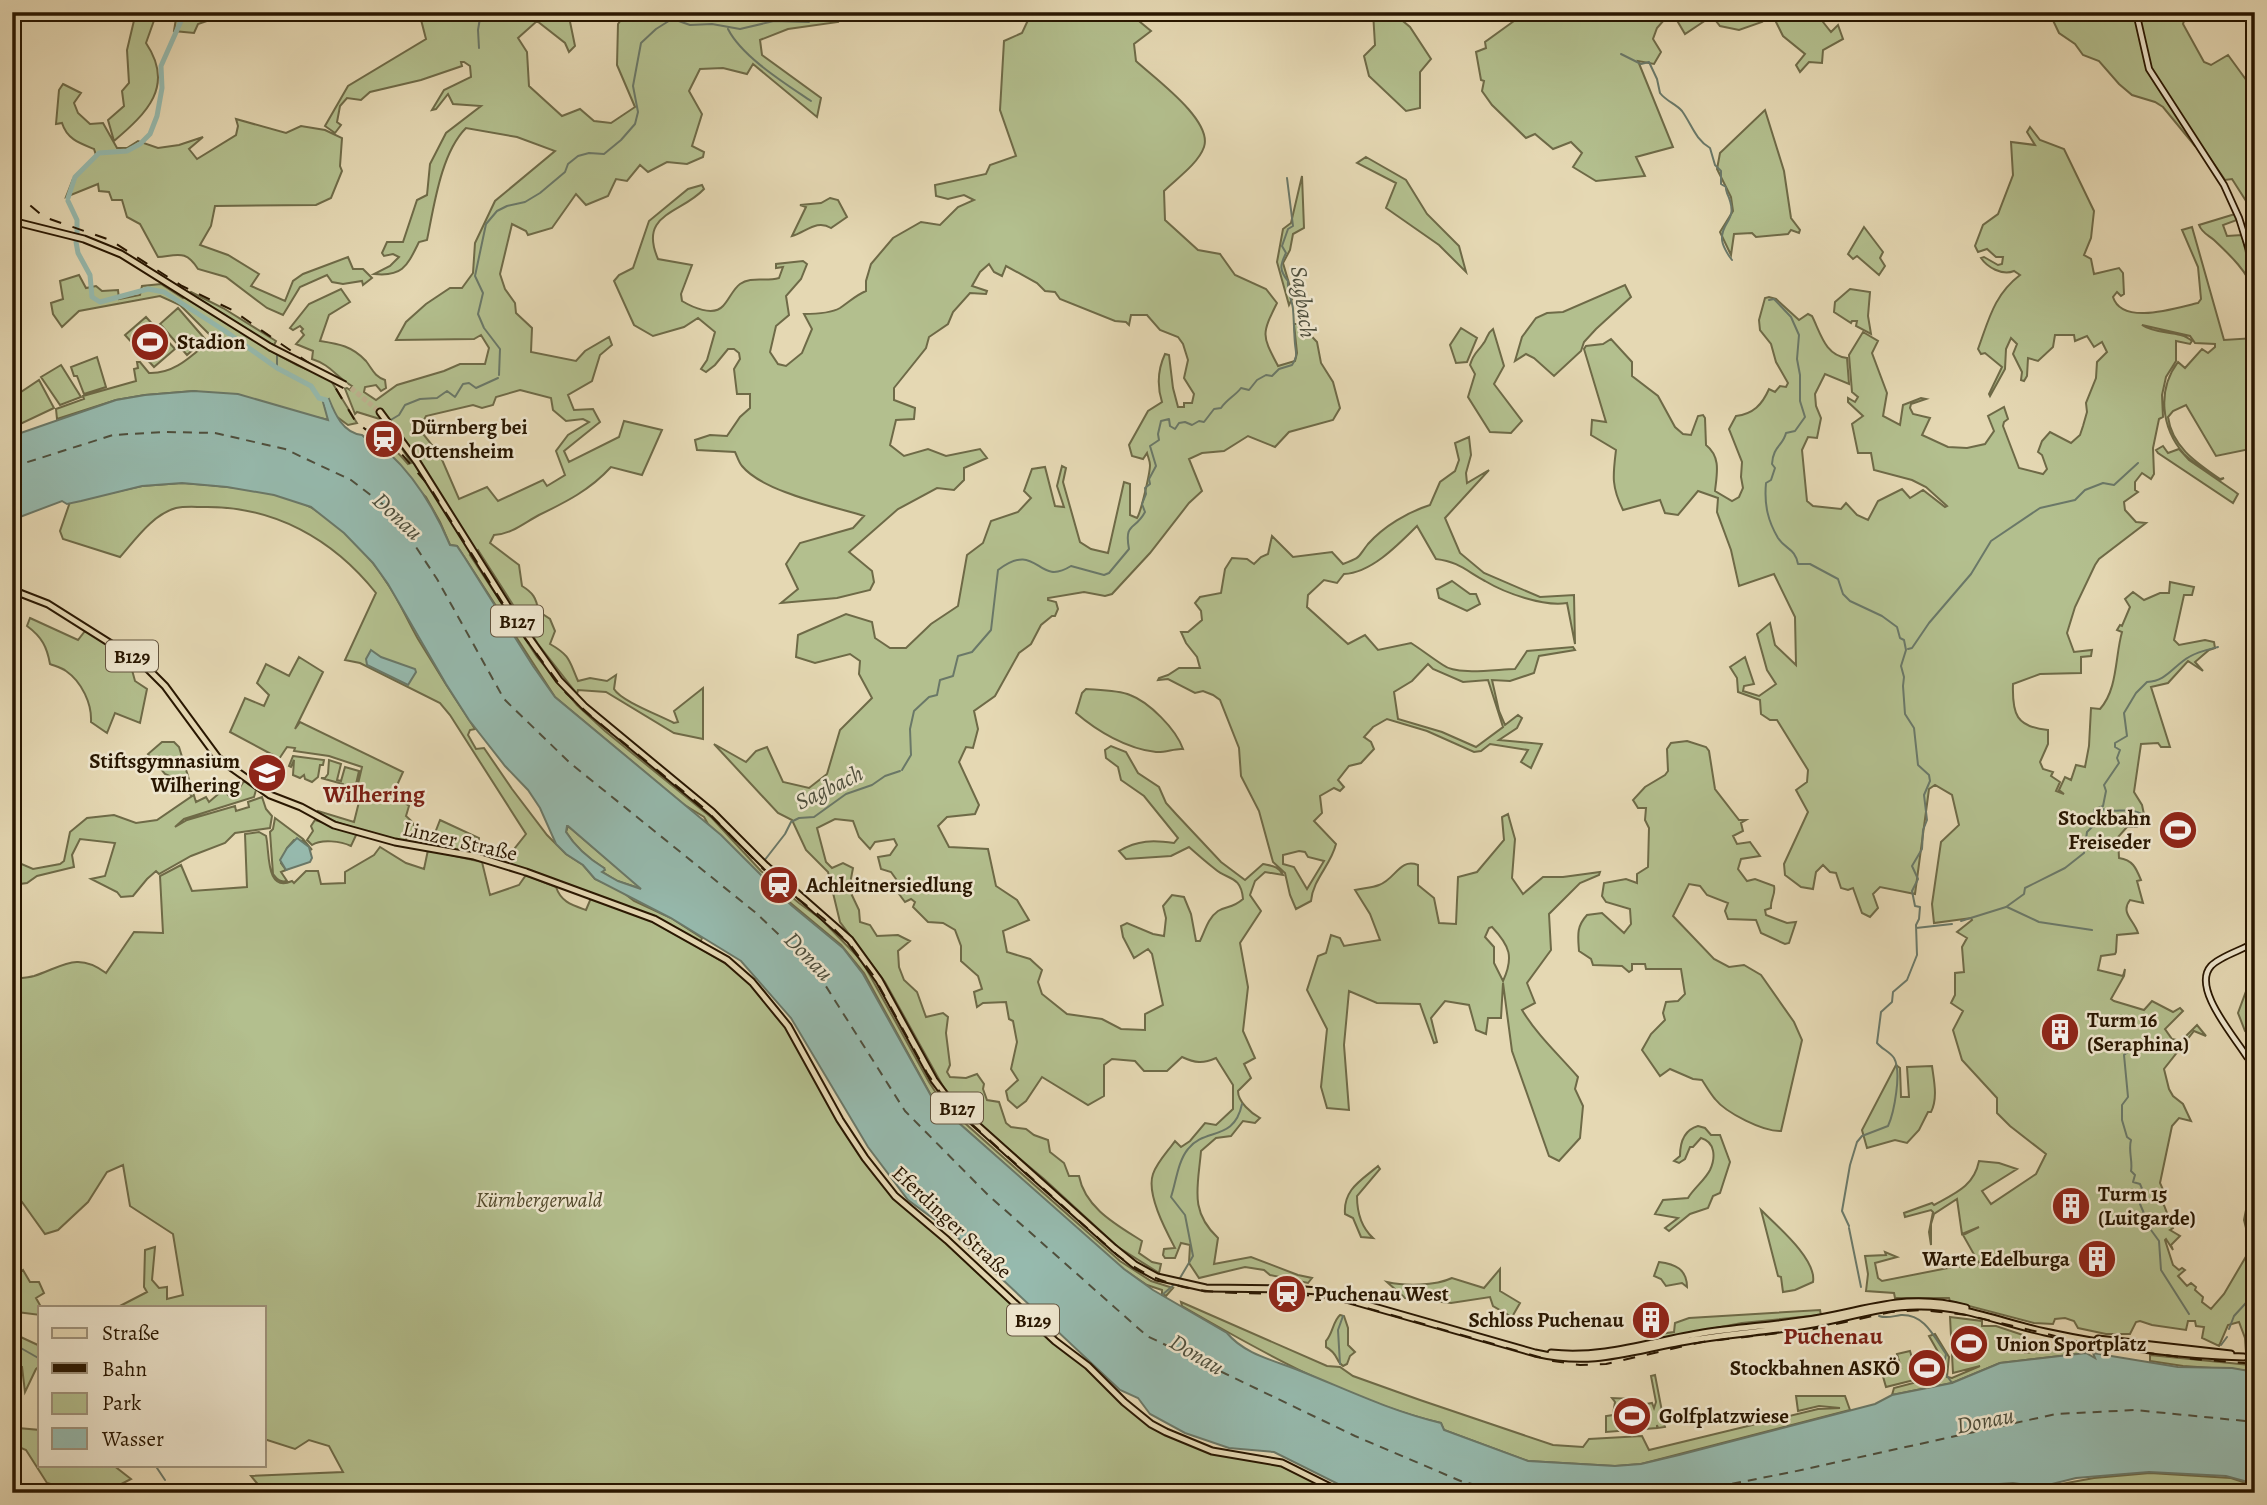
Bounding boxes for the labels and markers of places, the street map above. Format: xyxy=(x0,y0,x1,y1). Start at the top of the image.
sports icon: Stadion xyxy=(129,321,171,363)
place label: Stadion xyxy=(177,328,246,356)
place label: Dürnberg bei Ottensheim xyxy=(411,413,528,465)
station icon: Dürnberg bei Ottensheim xyxy=(363,418,405,460)
place label: Stiftsgymnasium Wilhering xyxy=(89,747,240,799)
school or university icon: Stiftsgymnasium Wilhering xyxy=(246,752,288,794)
place label: Stockbahn Freiseder xyxy=(2058,804,2151,856)
sports icon: Stockbahn Freiseder xyxy=(2157,809,2199,851)
station icon: Achleitnersiedlung xyxy=(758,864,800,906)
place label: Achleitnersiedlung xyxy=(805,871,973,899)
place label: Turm 16 (Seraphina) xyxy=(2087,1006,2189,1058)
building icon: Turm 16 (Seraphina) xyxy=(2039,1011,2081,1053)
place label: Turm 15 (Luitgarde) xyxy=(2098,1180,2196,1232)
building icon: Turm 15 (Luitgarde) xyxy=(2050,1185,2092,1227)
building icon: Warte Edelburga xyxy=(2076,1238,2118,1280)
place label: Warte Edelburga xyxy=(1921,1245,2071,1273)
station icon: Puchenau West xyxy=(1266,1273,1308,1315)
place label: Puchenau West xyxy=(1314,1280,1449,1308)
building icon: Schloss Puchenau xyxy=(1630,1299,1672,1341)
place label: Schloss Puchenau xyxy=(1468,1306,1625,1334)
sports icon: Union Sportplatz xyxy=(1948,1323,1990,1365)
place label: Union Sportplatz xyxy=(1996,1330,2147,1358)
sports icon: Stockbahnen ASKÖ xyxy=(1906,1347,1948,1389)
place label: Stockbahnen ASKÖ xyxy=(1730,1354,1900,1382)
sports icon: Golfplatzwiese xyxy=(1611,1395,1653,1437)
place label: Golfplatzwiese xyxy=(1659,1402,1789,1430)

